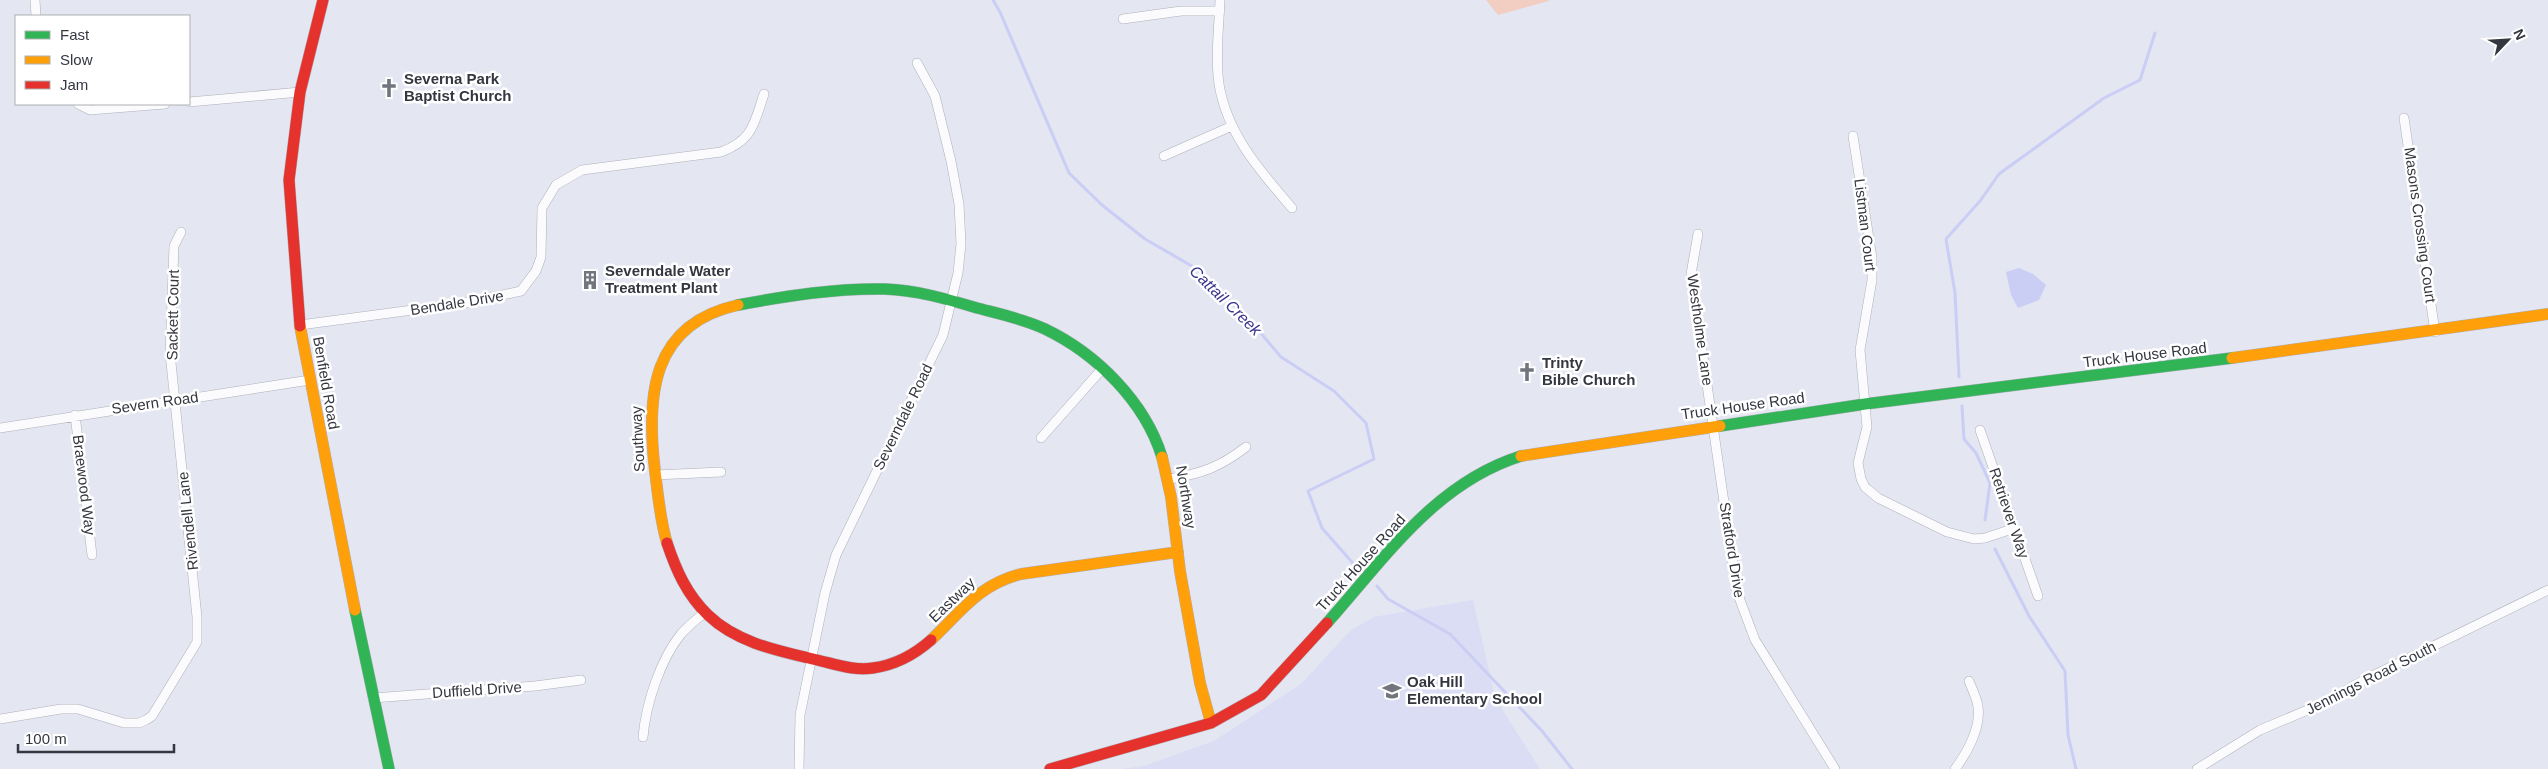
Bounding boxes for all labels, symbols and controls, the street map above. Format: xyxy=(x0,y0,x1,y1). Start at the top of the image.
legend xyxy=(15,15,190,105)
north arrow xyxy=(2483,15,2533,65)
text: Fast xyxy=(60,26,90,43)
text: N xyxy=(2510,27,2529,42)
text: Slow xyxy=(60,51,93,68)
place label: Severna Park Baptist Church xyxy=(404,70,512,104)
text: Jam xyxy=(60,76,88,93)
church icon: Severna Park Baptist Church xyxy=(378,77,400,99)
street label: Masons Crossing Court xyxy=(2401,146,2440,305)
street label: Listman Court xyxy=(1851,178,1880,273)
place label: Severndale Water Treatment Plant xyxy=(605,262,730,296)
water label: Cattail Creek xyxy=(1186,262,1266,339)
street label: Sackett Court xyxy=(163,269,182,361)
building icon: Severndale Water Treatment Plant xyxy=(579,269,601,291)
street label: Westholme Lane xyxy=(1684,273,1717,387)
street label: Bendale Drive xyxy=(409,287,505,318)
street label: Benfield Road xyxy=(310,335,343,431)
street label: Truck House Road xyxy=(2082,338,2208,371)
place label: Trinty Bible Church xyxy=(1542,354,1635,388)
street label: Severndale Road xyxy=(870,361,936,473)
church icon: Trinty Bible Church xyxy=(1516,361,1538,383)
street label: Severn Road xyxy=(110,388,199,417)
street label: Truck House Road xyxy=(1680,388,1806,423)
street label: Southway xyxy=(627,405,648,472)
street label: Braewood Way xyxy=(70,434,99,537)
street label: Northway xyxy=(1173,464,1200,530)
street label: Retriever Way xyxy=(1986,465,2033,561)
street label: Rivendell Lane xyxy=(174,471,201,571)
street label: Stratford Drive xyxy=(1717,501,1748,599)
street label: Truck House Road xyxy=(1313,511,1409,615)
street label: Eastway xyxy=(925,573,978,625)
street label: Jennings Road South xyxy=(2303,637,2439,718)
place label: Oak Hill Elementary School xyxy=(1407,673,1542,707)
street label: Duffield Drive xyxy=(432,678,522,701)
school or university icon: Oak Hill Elementary School xyxy=(1381,680,1403,702)
scale bar xyxy=(18,722,174,754)
text: 100 m xyxy=(25,730,67,747)

